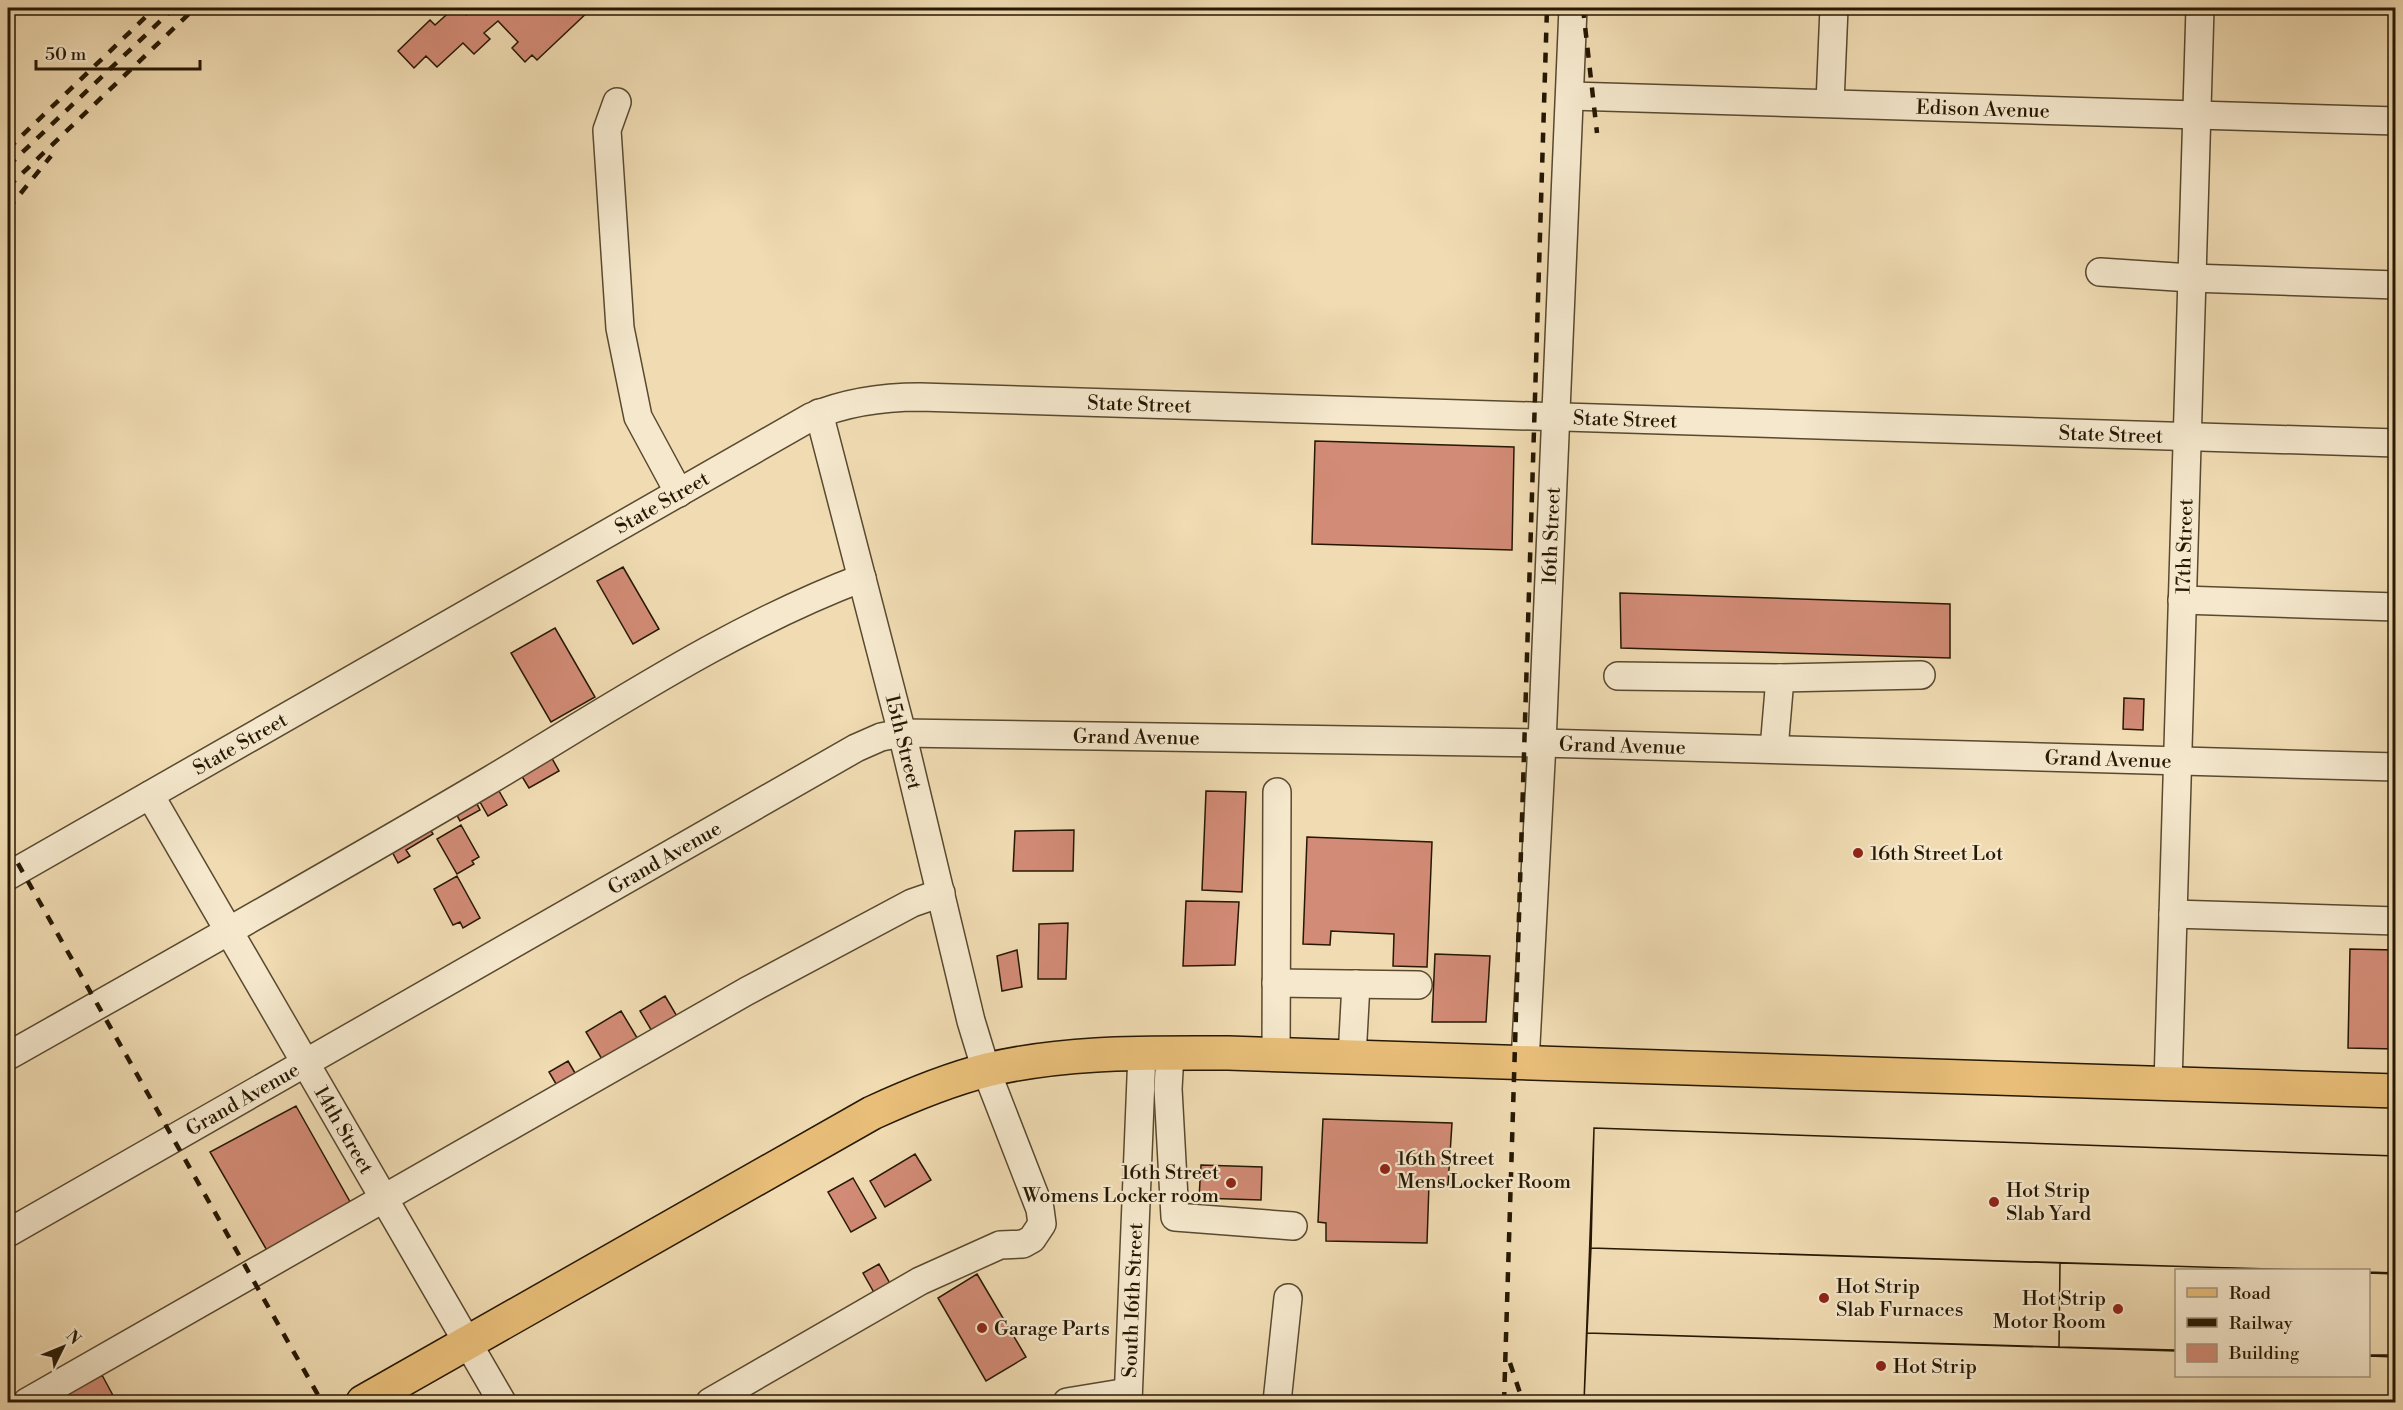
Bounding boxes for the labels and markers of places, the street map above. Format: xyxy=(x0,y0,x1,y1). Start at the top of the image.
place label: 16th Street Lot xyxy=(1870,842,2003,867)
marker: 16th Street Lot xyxy=(1851,846,1865,860)
place label: 16th Street Mens Locker Room xyxy=(1397,1147,1571,1195)
place label: 16th Street Womens Locker room xyxy=(1021,1161,1219,1209)
marker: 16th Street Mens Locker Room xyxy=(1378,1162,1392,1176)
marker: 16th Street Womens Locker room xyxy=(1224,1176,1238,1190)
place label: Hot Strip Slab Yard xyxy=(2006,1179,2092,1227)
marker: Hot Strip Slab Yard xyxy=(1987,1195,2001,1209)
place label: Hot Strip Slab Furnaces xyxy=(1836,1275,1963,1323)
place label: Hot Strip Motor Room xyxy=(1993,1287,2106,1335)
marker: Hot Strip Slab Furnaces xyxy=(1817,1291,1831,1305)
marker: Hot Strip Motor Room xyxy=(2111,1302,2125,1316)
place label: Garage Parts xyxy=(994,1317,1110,1342)
marker: Garage Parts xyxy=(975,1321,989,1335)
place label: Hot Strip xyxy=(1893,1355,1977,1380)
marker: Hot Strip xyxy=(1874,1359,1888,1373)

